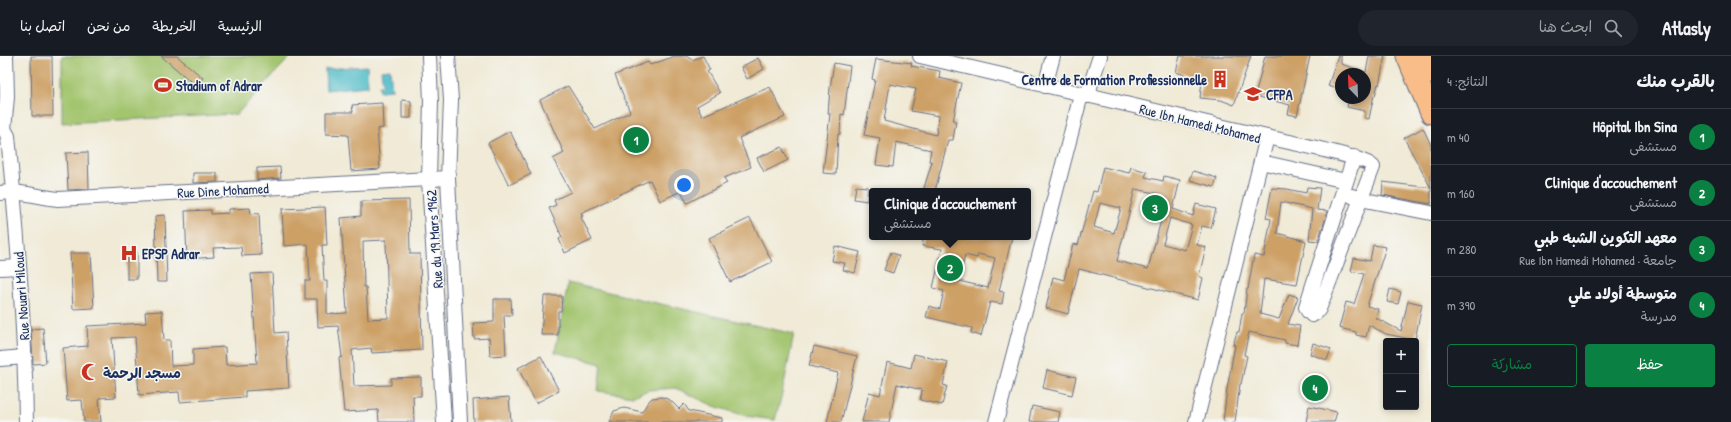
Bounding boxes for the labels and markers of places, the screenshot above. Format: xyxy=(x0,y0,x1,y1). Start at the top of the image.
building icon: Centre de Formation Profiessionnelle xyxy=(1210,69,1230,89)
place label: Centre de Formation Profiessionnelle xyxy=(1021,70,1207,89)
sports icon: Stadium of Adrar xyxy=(153,75,173,95)
place label: Stadium of Adrar xyxy=(176,76,263,95)
school or university icon: CFPA xyxy=(1243,84,1263,104)
place label: CFPA xyxy=(1266,85,1293,104)
pin: 1 xyxy=(623,125,649,155)
pin: 3 xyxy=(1142,193,1168,223)
hospital icon: EPSP Adrar xyxy=(119,243,139,263)
place label: EPSP Adrar xyxy=(142,244,200,263)
pin: 2 xyxy=(937,253,963,283)
mosque icon: مسجد الرحمة xyxy=(80,362,100,382)
place label: مسجد الرحمة xyxy=(103,363,181,382)
pin: 4 xyxy=(1302,373,1328,403)

